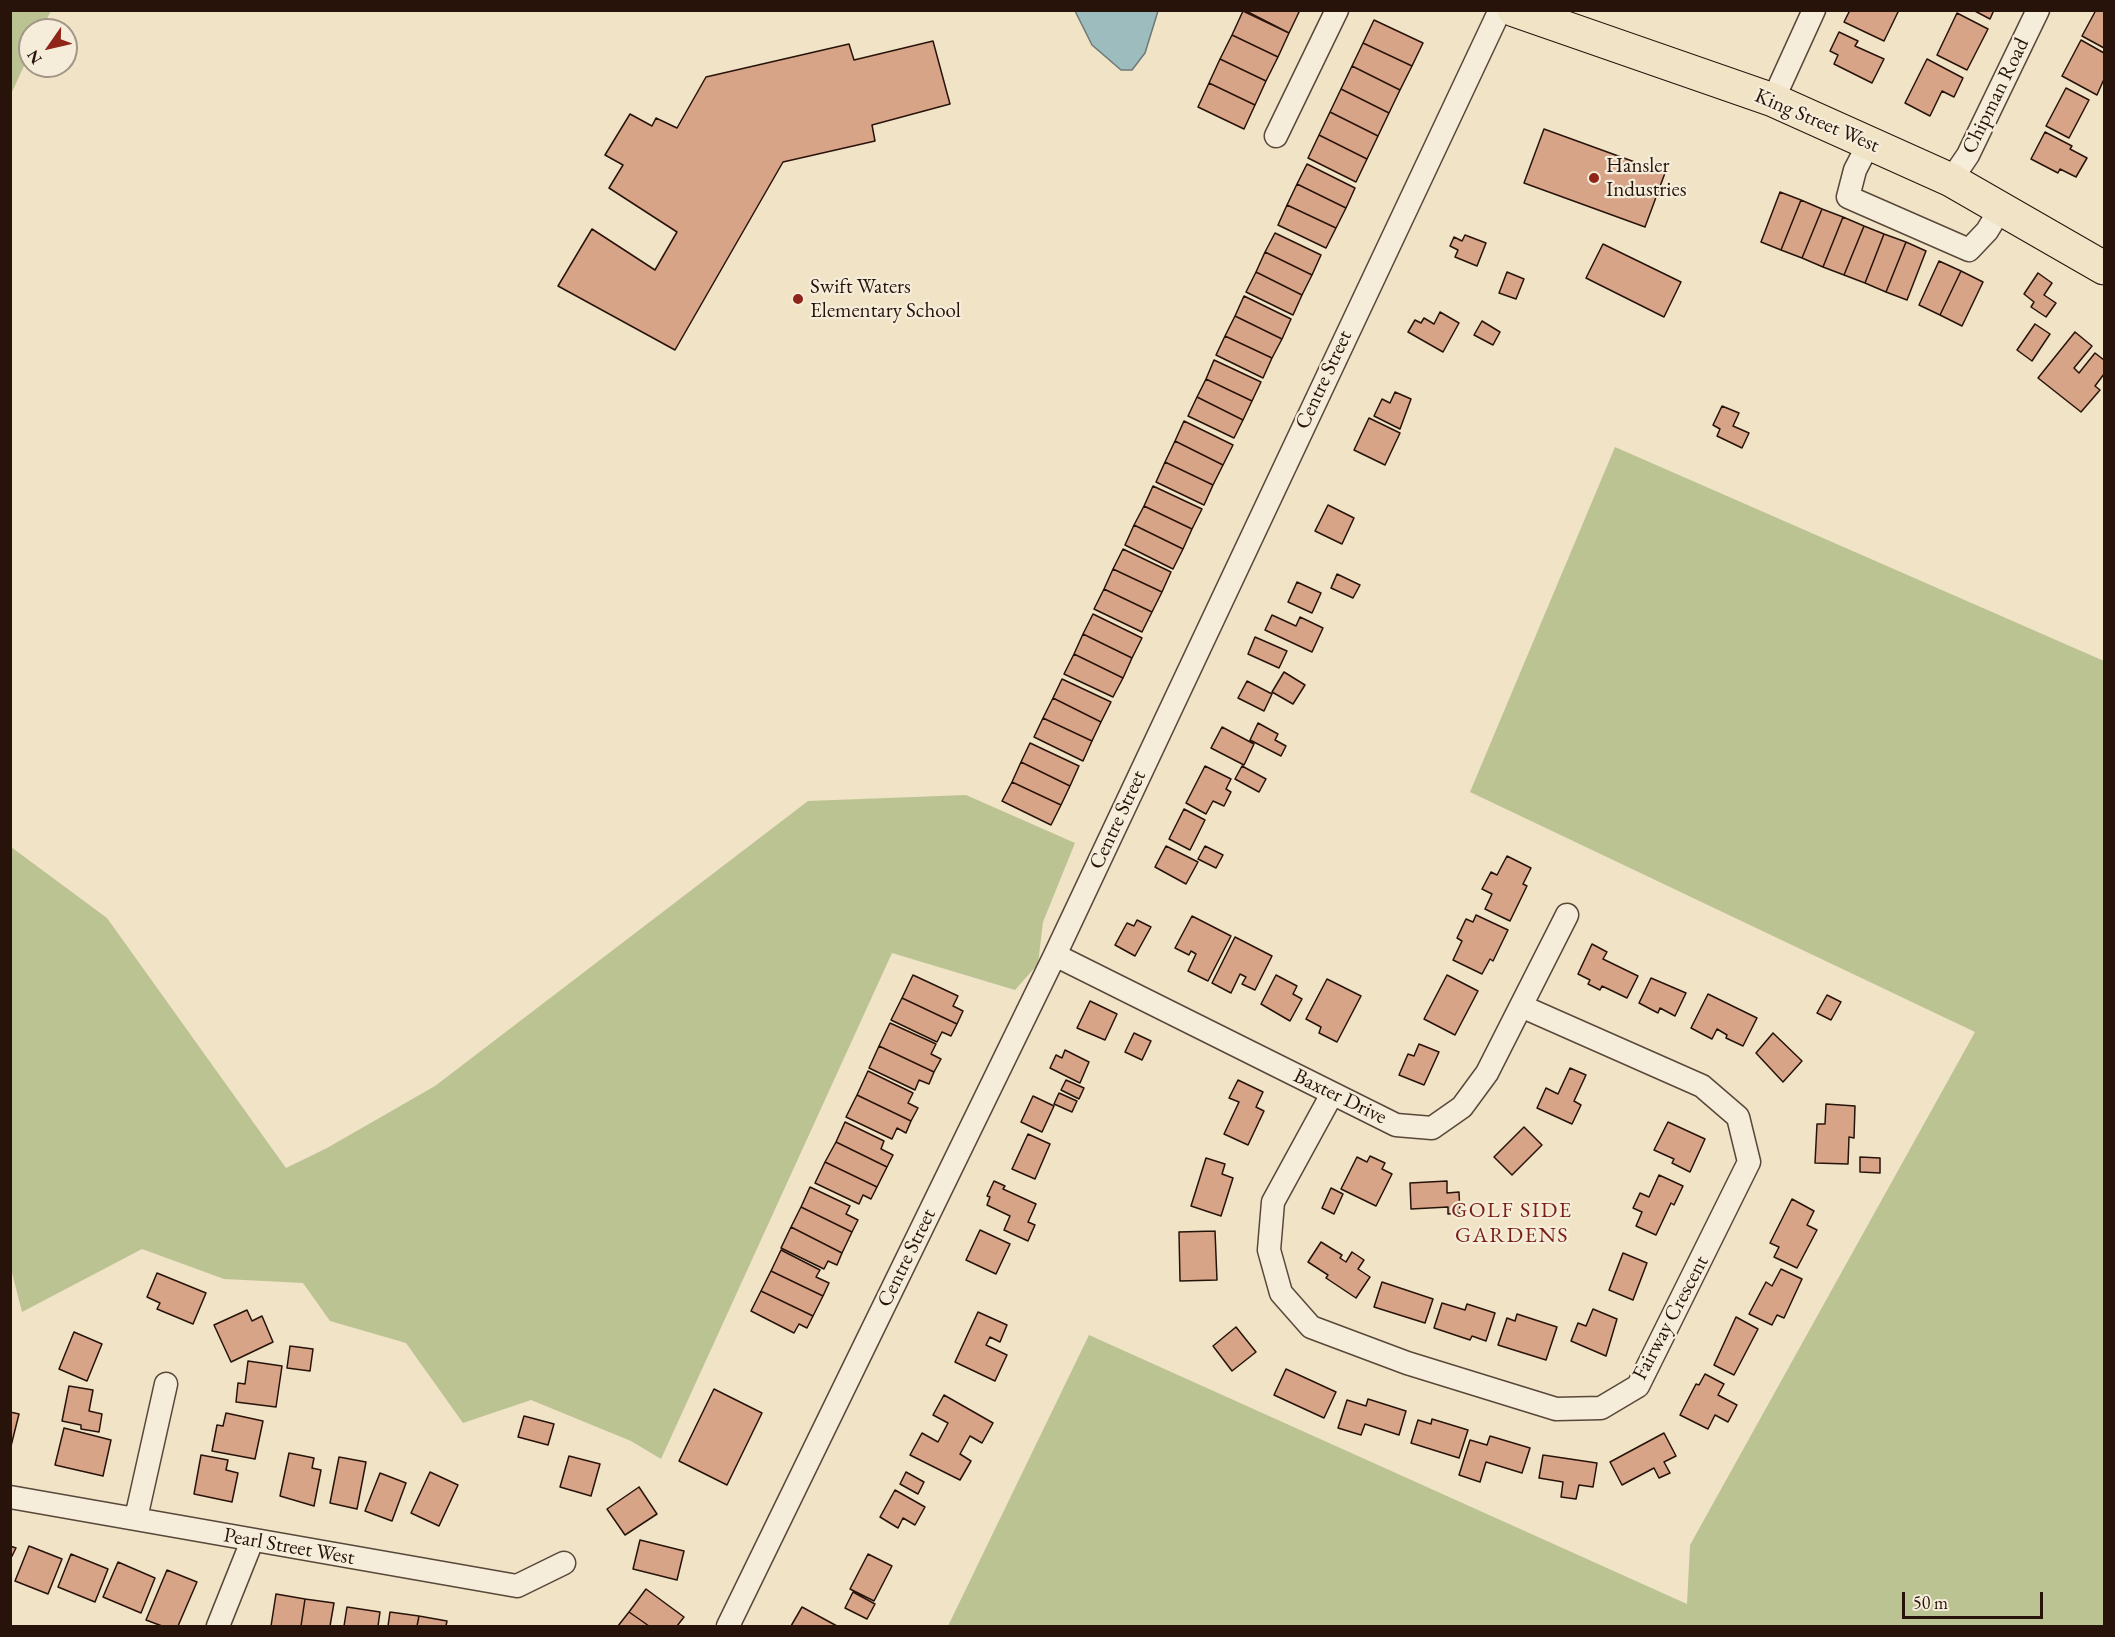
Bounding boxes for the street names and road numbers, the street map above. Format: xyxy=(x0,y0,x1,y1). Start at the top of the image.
street label: Chipman Road xyxy=(1957,34,2035,158)
street label: King Street West xyxy=(1751,83,1883,159)
street label: Centre Street xyxy=(1290,326,1358,434)
street label: Centre Street xyxy=(1084,766,1152,874)
street label: Baxter Drive xyxy=(1289,1064,1391,1130)
street label: Centre Street xyxy=(872,1205,942,1311)
street label: Fairway Crescent xyxy=(1628,1252,1714,1384)
street label: Pearl Street West xyxy=(222,1523,356,1571)

